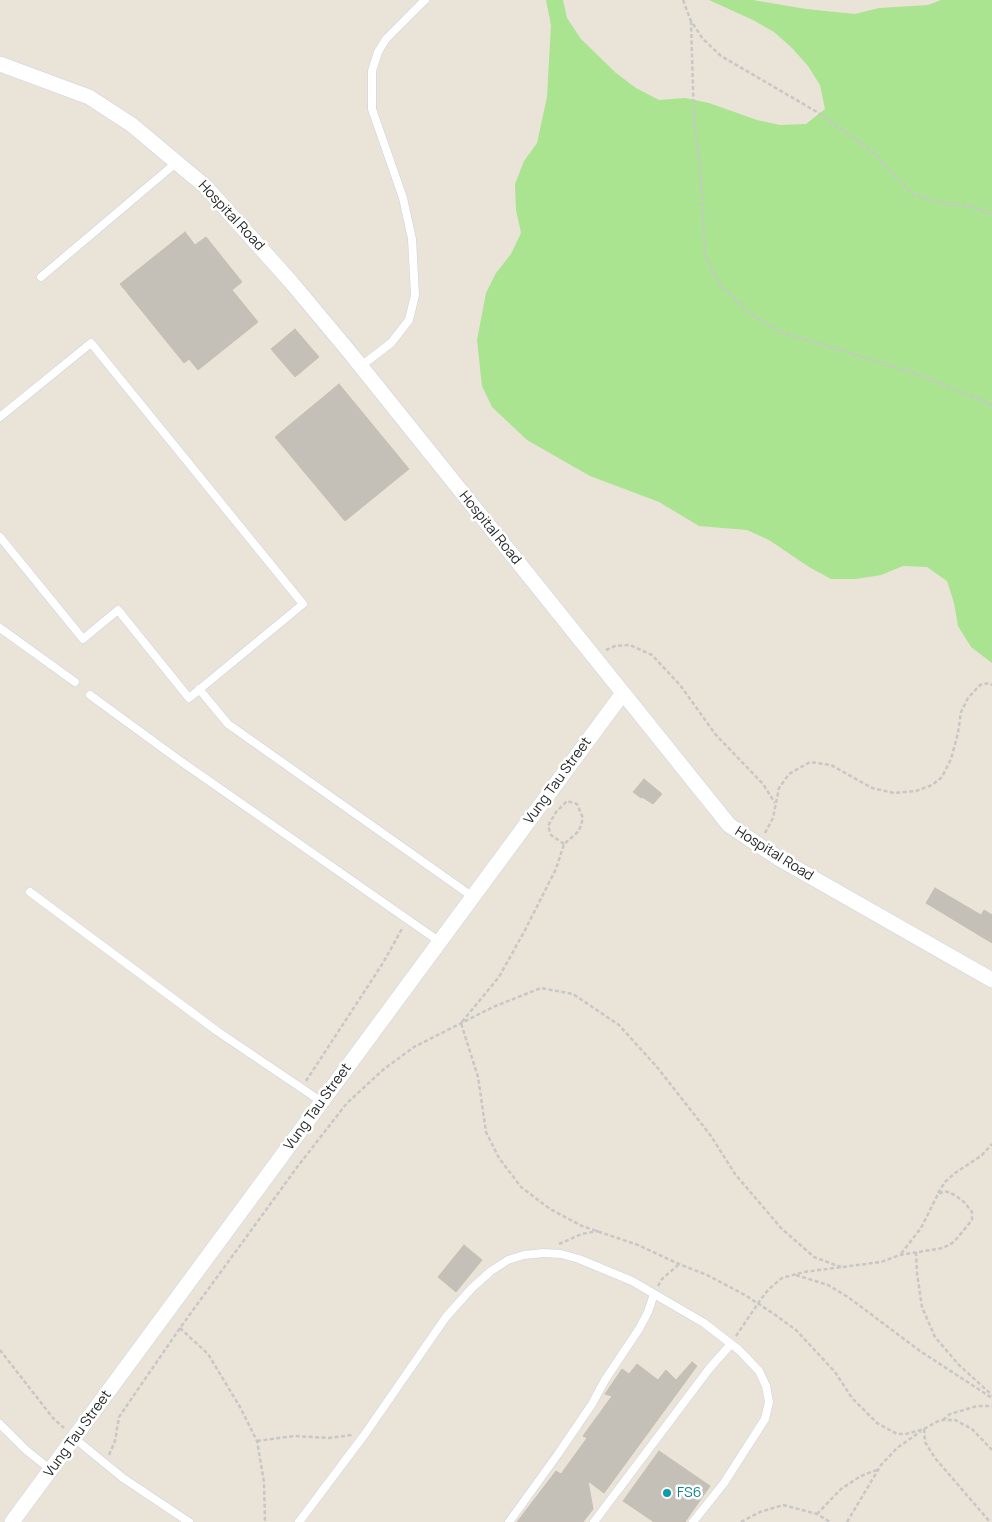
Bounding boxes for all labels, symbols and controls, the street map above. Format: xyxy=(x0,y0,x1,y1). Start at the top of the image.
street label: Hospital Road xyxy=(194,178,268,254)
street label: Hospital Road xyxy=(455,488,525,568)
street label: Vung Tau Street xyxy=(521,734,595,828)
street label: Hospital Road xyxy=(732,823,816,885)
street label: Vung Tau Street xyxy=(281,1060,355,1154)
street label: Vung Tau Street xyxy=(41,1387,115,1481)
place label: FS6 xyxy=(677,1485,701,1501)
marker: FS6 xyxy=(661,1487,673,1499)

